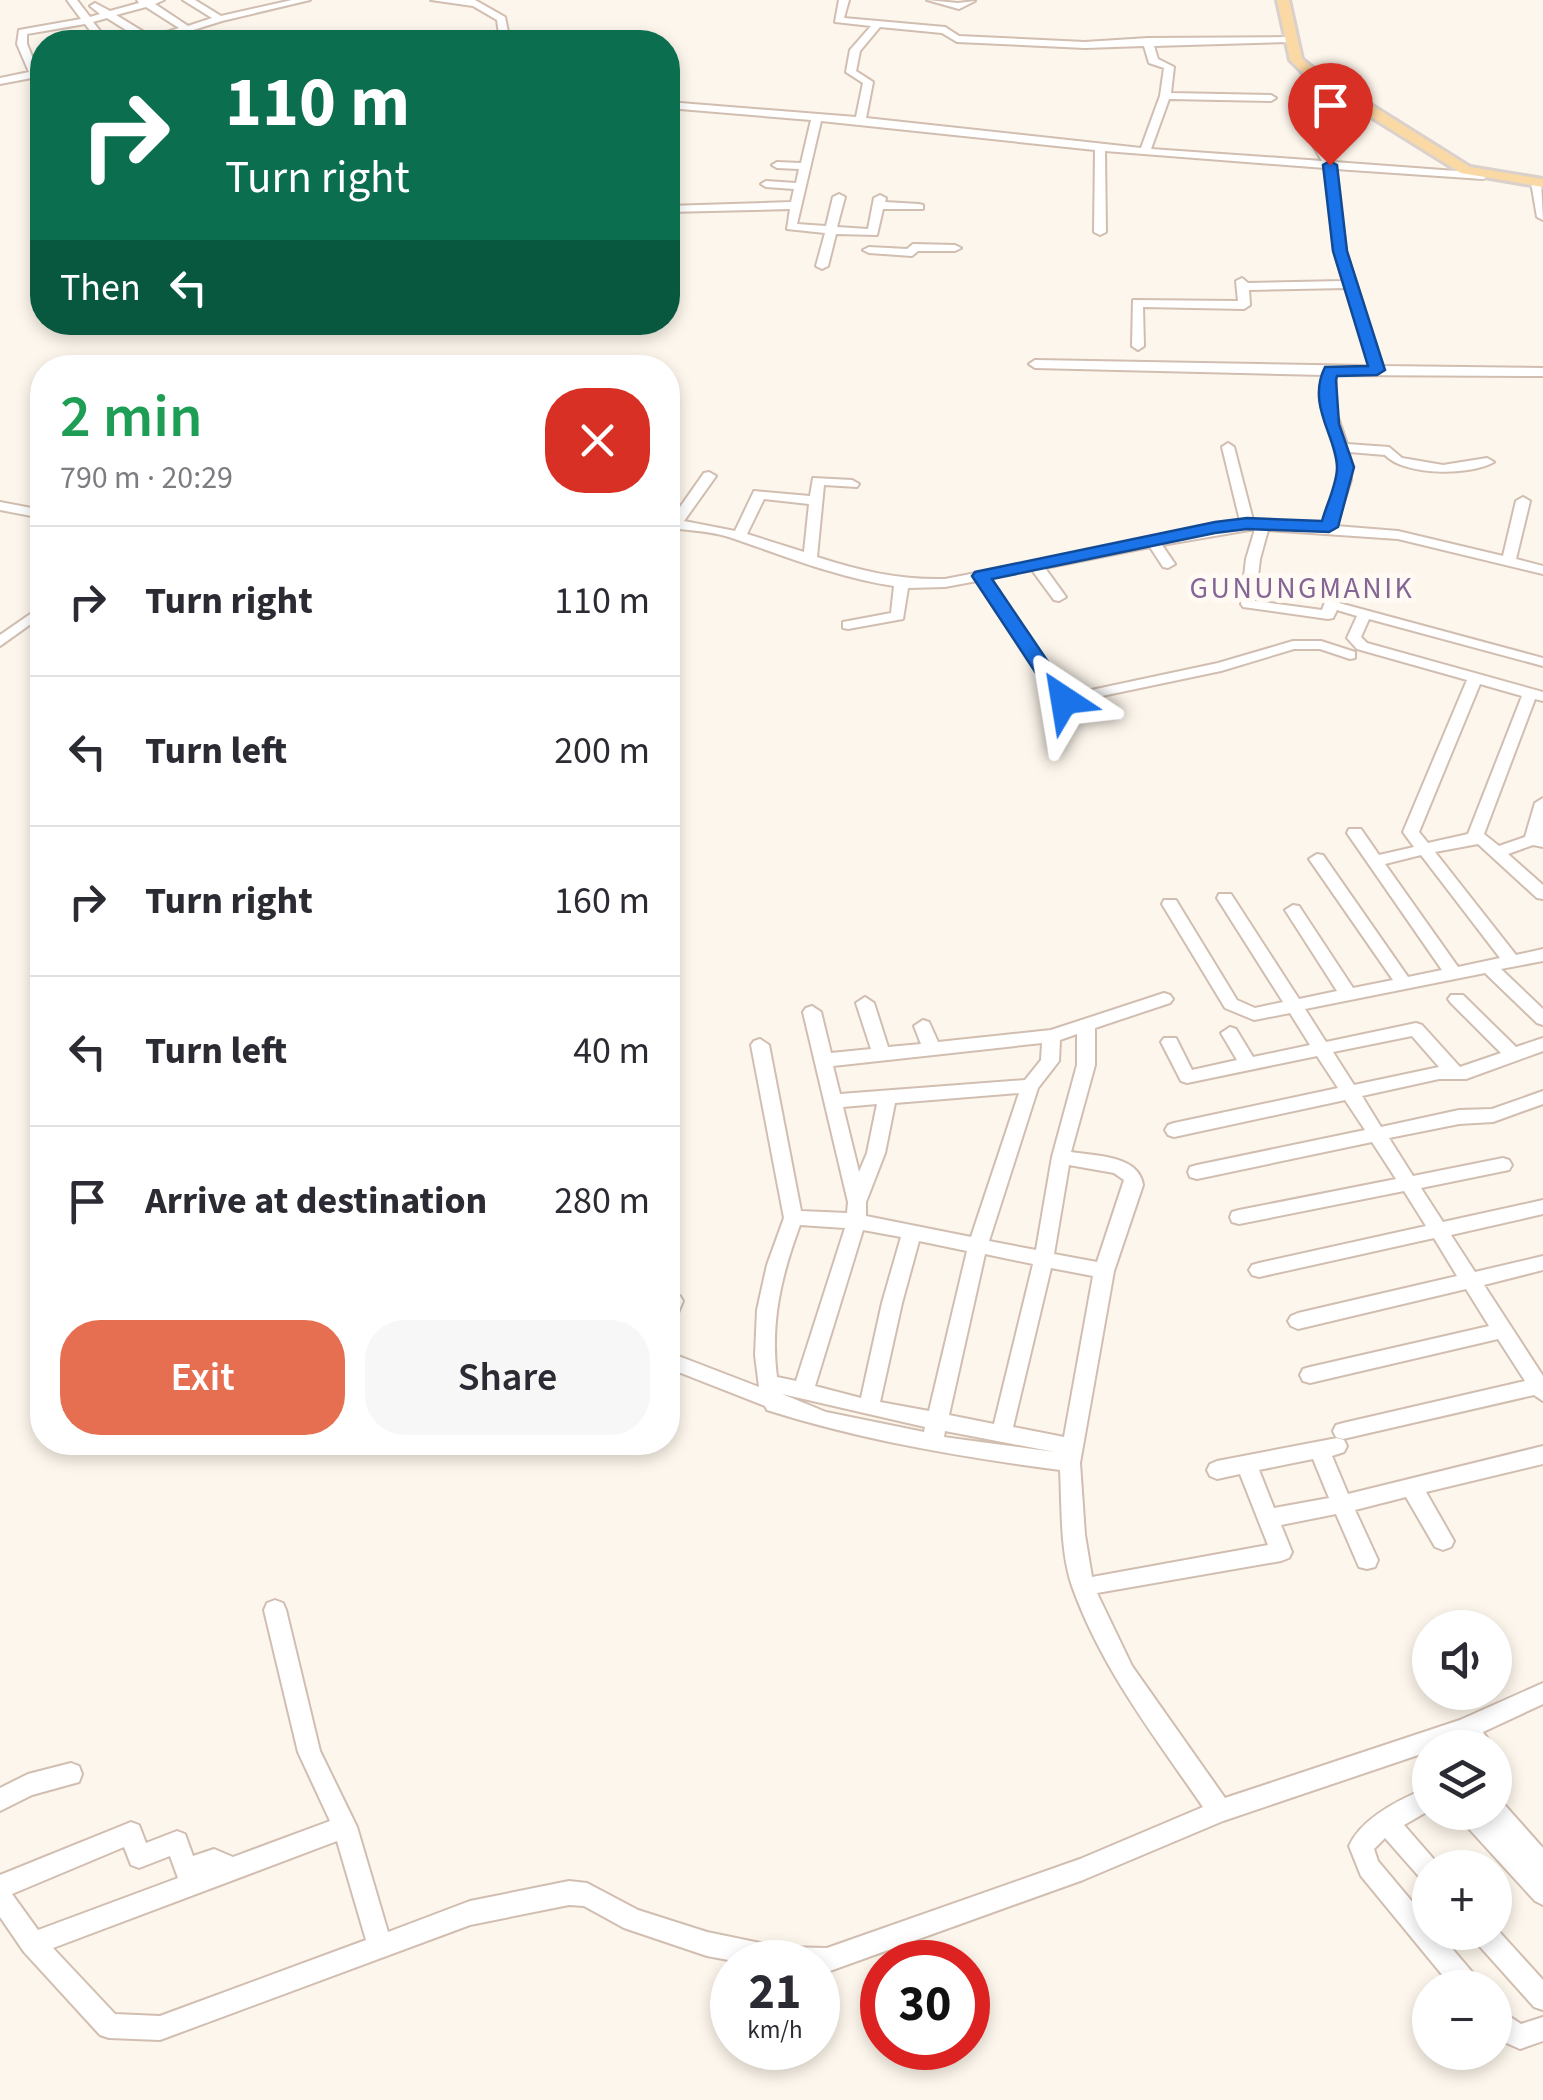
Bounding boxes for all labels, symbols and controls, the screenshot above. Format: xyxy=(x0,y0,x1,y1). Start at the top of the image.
text: 110 m xyxy=(225,53,410,153)
pin xyxy=(1288,63,1373,166)
icon: right xyxy=(60,70,190,200)
icon: arrive xyxy=(1303,78,1358,133)
text: Turn right xyxy=(225,146,410,210)
icon: left xyxy=(161,260,216,315)
text: Then xyxy=(60,261,141,315)
text: 2 min xyxy=(60,375,203,460)
button: close xyxy=(545,388,650,493)
text: 790 m · 20:29 xyxy=(60,455,233,501)
district label: GUNUNGMANIK xyxy=(1190,567,1414,610)
icon: right xyxy=(60,574,115,629)
text: Turn right xyxy=(145,574,313,628)
text: 110 m xyxy=(554,574,650,628)
position arrow xyxy=(1012,648,1116,752)
icon: left xyxy=(60,724,115,779)
text: Turn left xyxy=(145,724,287,778)
text: 200 m xyxy=(554,724,650,778)
icon: right xyxy=(60,874,115,929)
text: Turn right xyxy=(145,874,313,928)
text: 160 m xyxy=(554,874,650,928)
icon: left xyxy=(60,1024,115,1079)
text: Turn left xyxy=(145,1024,287,1078)
text: 40 m xyxy=(573,1024,650,1078)
icon: arrive xyxy=(60,1174,115,1229)
text: Arrive at destination xyxy=(145,1174,487,1228)
text: 280 m xyxy=(554,1174,650,1228)
button: Exit xyxy=(60,1320,345,1435)
button: Share xyxy=(365,1320,650,1435)
map controls xyxy=(1412,1610,1512,2070)
button: sound xyxy=(1412,1610,1512,1710)
button: layers xyxy=(1412,1730,1512,1830)
button: + xyxy=(1412,1850,1512,1950)
speed limit sign: 30 xyxy=(860,1940,990,2070)
text: 21 xyxy=(749,1957,801,2028)
button: − xyxy=(1412,1970,1512,2070)
text: km/h xyxy=(747,2012,803,2048)

